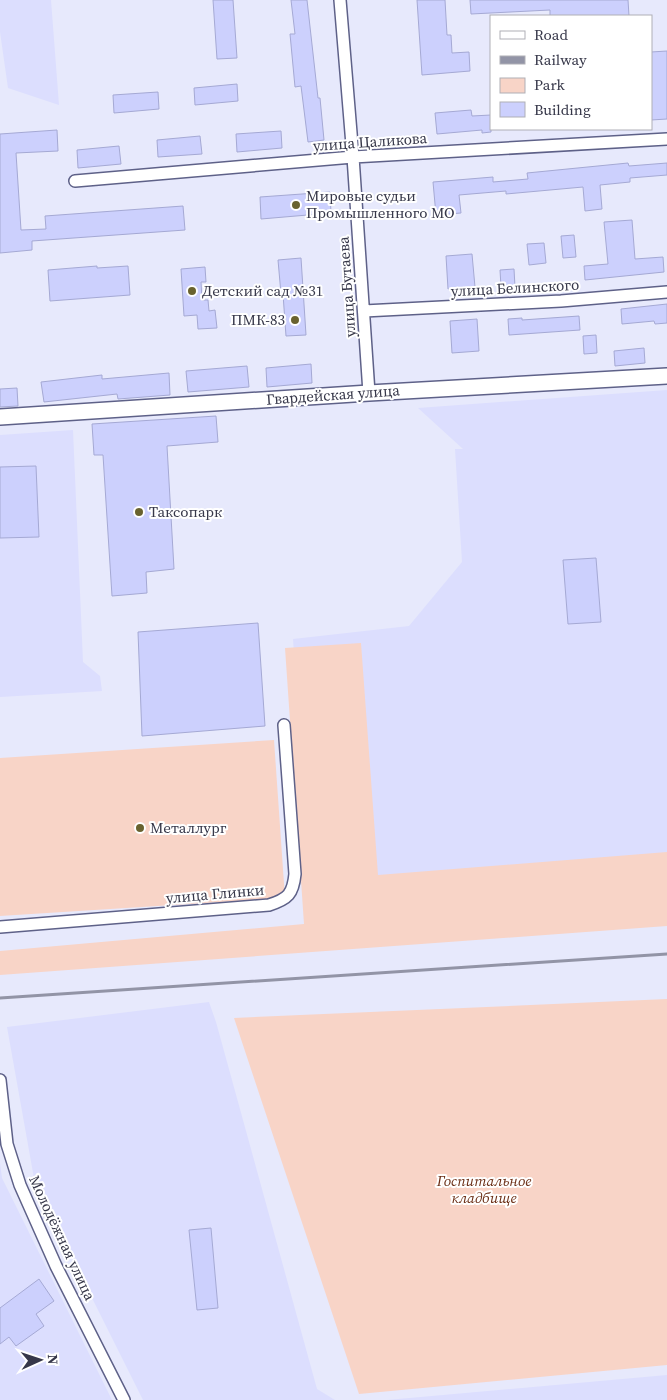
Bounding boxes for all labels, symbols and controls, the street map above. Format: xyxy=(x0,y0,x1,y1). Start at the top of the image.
legend xyxy=(490,15,652,130)
text: Road xyxy=(534,24,568,45)
text: Railway xyxy=(534,49,587,70)
text: Park xyxy=(534,74,566,95)
text: Building xyxy=(534,99,591,120)
street label: улица Цаликова xyxy=(312,127,428,156)
place label: Мировые судьи Промышленного МО xyxy=(306,185,455,223)
marker: Мировые судьи Промышленного МО xyxy=(290,199,302,211)
street label: улица Бутаева xyxy=(332,236,361,338)
street label: улица Белинского xyxy=(450,274,580,301)
place label: Детский сад №31 xyxy=(202,280,323,301)
marker: Детский сад №31 xyxy=(186,285,198,297)
place label: ПМК-83 xyxy=(231,309,285,330)
marker: ПМК-83 xyxy=(289,314,301,326)
street label: Гвардейская улица xyxy=(265,379,401,410)
place label: Таксопарк xyxy=(149,501,223,522)
marker: Таксопарк xyxy=(133,506,145,518)
place label: Металлург xyxy=(150,817,227,838)
marker: Металлург xyxy=(134,822,146,834)
street label: улица Глинки xyxy=(165,879,265,908)
park label: Госпитальное кладбище xyxy=(436,1170,531,1208)
street label: Молодёжная улица xyxy=(24,1172,101,1304)
north arrow xyxy=(15,1335,65,1385)
text: N xyxy=(43,1354,63,1365)

